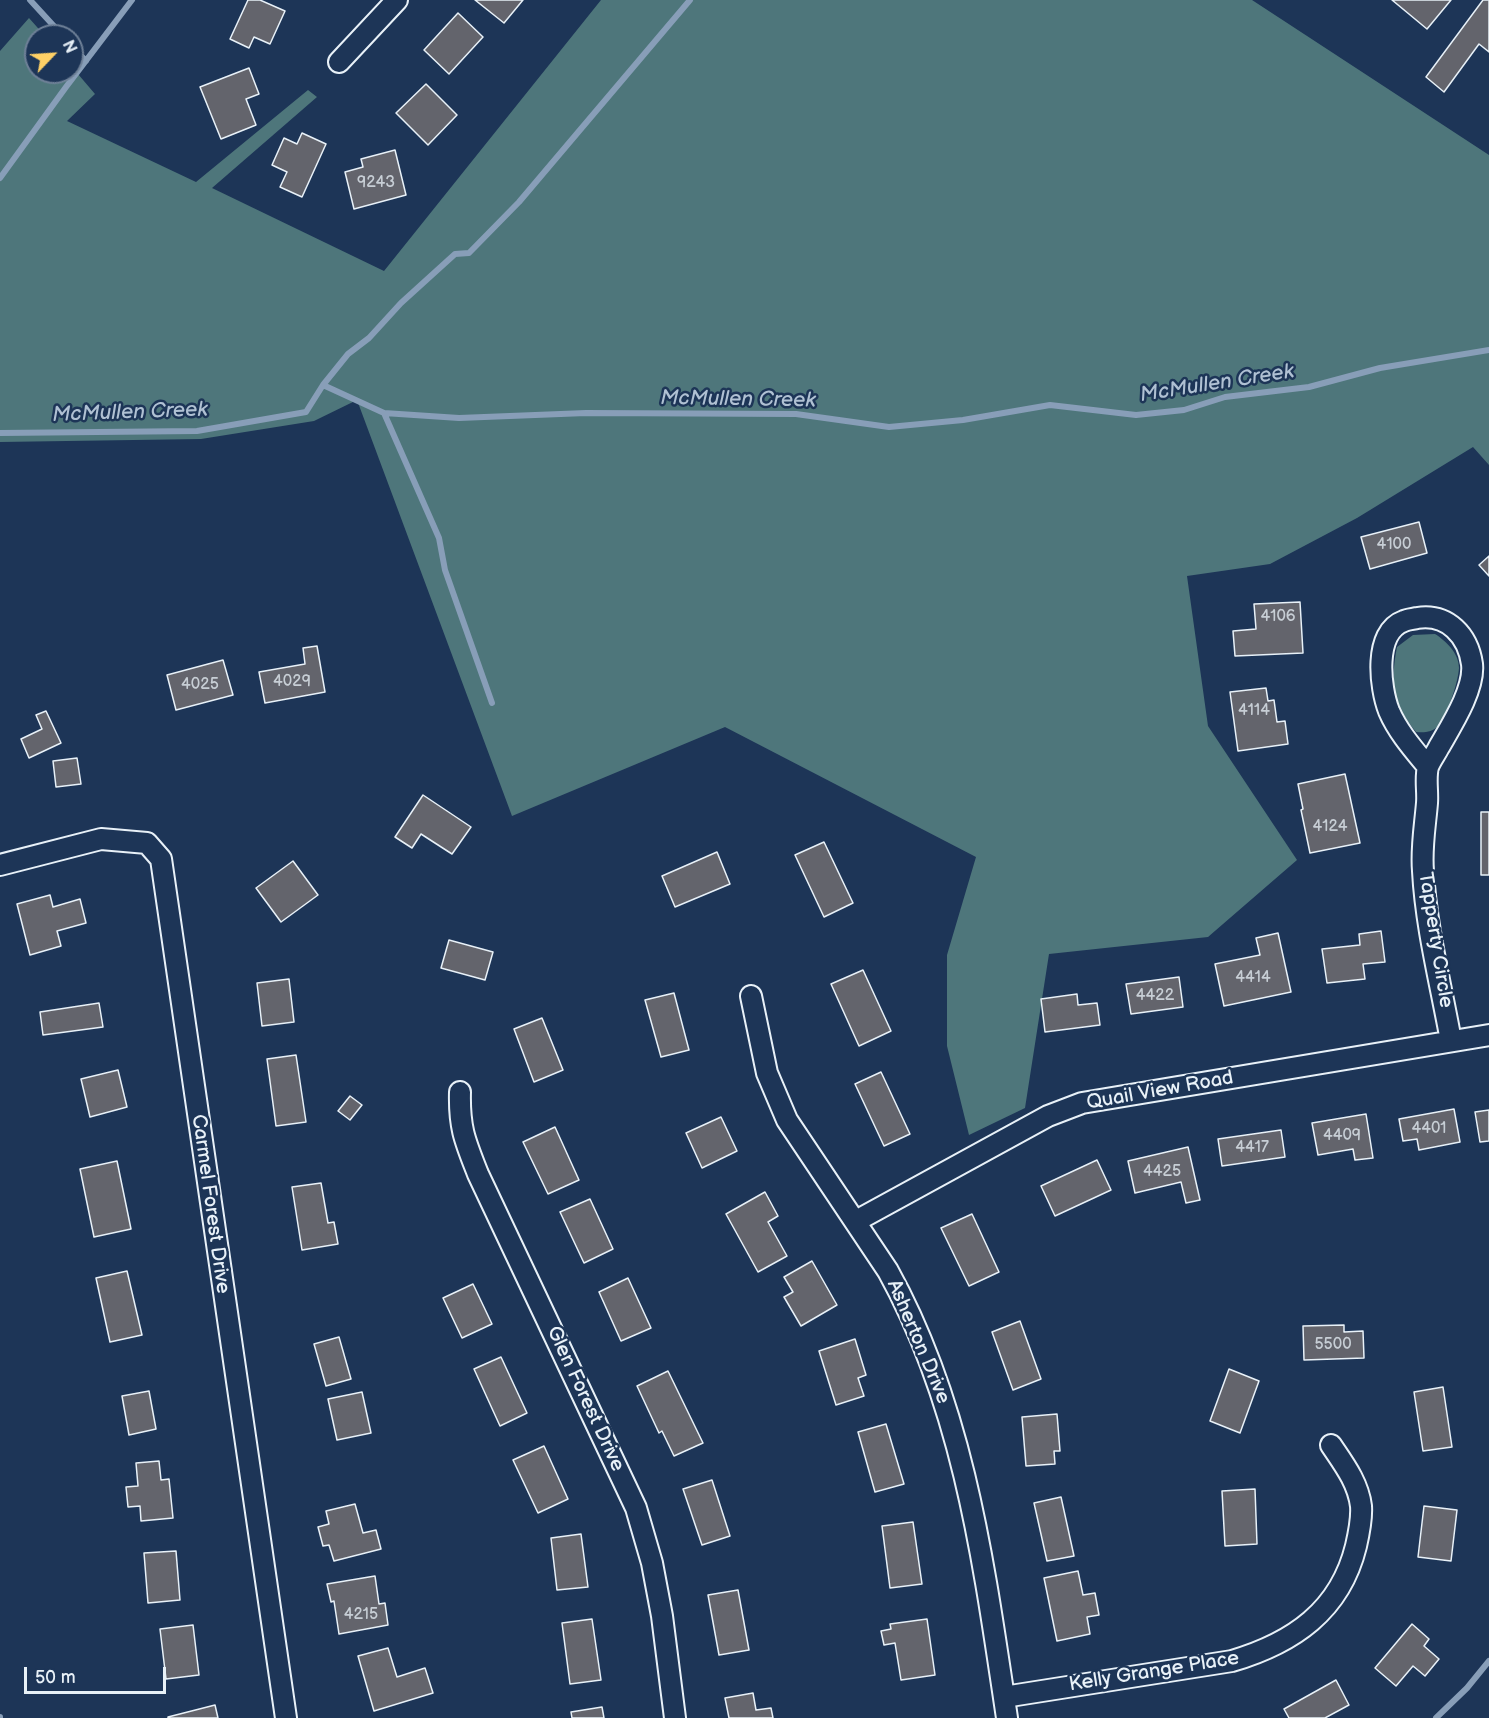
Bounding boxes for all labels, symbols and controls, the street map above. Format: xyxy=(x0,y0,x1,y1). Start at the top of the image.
north arrow xyxy=(24,24,84,84)
text: N xyxy=(58,38,80,56)
house number: 9243 xyxy=(357,173,395,193)
water label: McMullen Creek xyxy=(1138,359,1296,409)
water label: McMullen Creek xyxy=(660,386,816,414)
water label: McMullen Creek xyxy=(52,398,208,428)
house number: 4100 xyxy=(1377,535,1411,555)
house number: 4106 xyxy=(1260,607,1296,627)
house number: 4029 xyxy=(273,672,311,692)
house number: 4025 xyxy=(181,675,219,695)
house number: 4114 xyxy=(1238,701,1270,721)
house number: 4124 xyxy=(1313,817,1347,837)
street label: Tapperty Circle xyxy=(1412,871,1458,1009)
house number: 4414 xyxy=(1235,968,1271,988)
house number: 4422 xyxy=(1136,986,1174,1006)
street label: Quail View Road xyxy=(1085,1066,1235,1116)
street label: Carmel Forest Drive xyxy=(186,1113,234,1295)
house number: 4401 xyxy=(1411,1119,1447,1139)
house number: 4409 xyxy=(1323,1126,1361,1146)
house number: 4417 xyxy=(1235,1138,1269,1158)
house number: 4425 xyxy=(1143,1162,1181,1182)
street label: Asherton Drive xyxy=(881,1276,955,1408)
street label: Glen Forest Drive xyxy=(541,1322,629,1476)
house number: 5500 xyxy=(1314,1335,1352,1355)
house number: 4215 xyxy=(344,1605,378,1625)
street label: Kelly Grange Place xyxy=(1067,1647,1241,1697)
scale bar xyxy=(27,1655,170,1693)
text: 50 m xyxy=(35,1667,76,1688)

